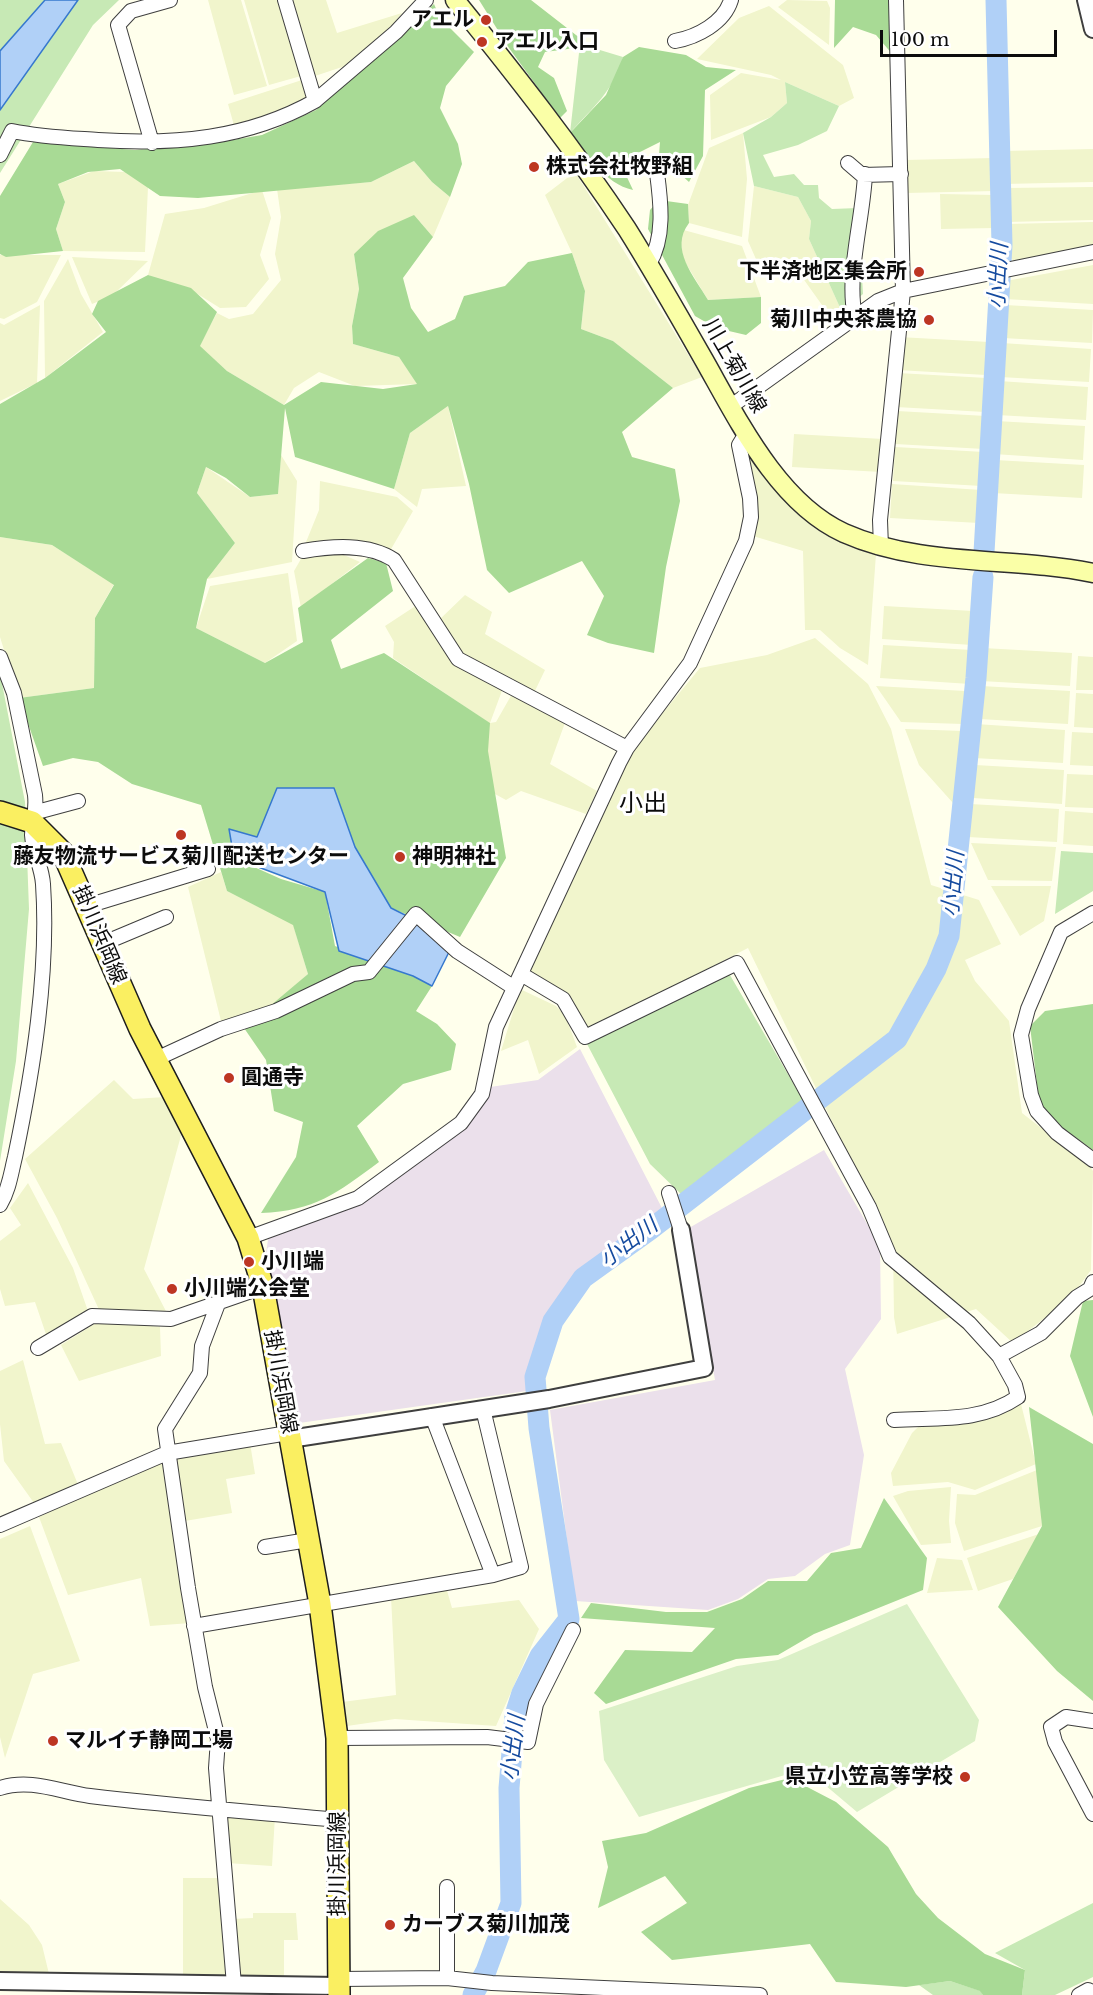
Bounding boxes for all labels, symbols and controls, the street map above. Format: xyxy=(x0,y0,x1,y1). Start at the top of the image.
place label: アエル xyxy=(411,7,474,33)
marker: アエル xyxy=(479,13,493,27)
scale bar xyxy=(883,18,1060,56)
place label: アエル入口 xyxy=(494,29,599,55)
text: 100 m xyxy=(891,29,949,51)
marker: アエル入口 xyxy=(475,35,489,49)
place label: 株式会社牧野組 xyxy=(546,154,693,180)
marker: 株式会社牧野組 xyxy=(527,160,541,174)
water label: 小出川 xyxy=(984,242,1014,310)
place label: 下半済地区集会所 xyxy=(739,259,907,285)
marker: 下半済地区集会所 xyxy=(912,265,926,279)
place label: 菊川中央茶農協 xyxy=(770,307,917,333)
marker: 菊川中央茶農協 xyxy=(922,313,936,327)
street label: 川上菊川線 xyxy=(697,314,771,418)
district label: 小出 xyxy=(619,790,667,818)
marker: 藤友物流サービス菊川配送センター xyxy=(174,828,188,842)
place label: 藤友物流サービス菊川配送センター xyxy=(13,844,349,870)
place label: 神明神社 xyxy=(412,844,496,870)
marker: 神明神社 xyxy=(393,850,407,864)
water label: 小出川 xyxy=(938,850,970,918)
street label: 掛川浜岡線 xyxy=(67,882,131,988)
place label: 圓通寺 xyxy=(241,1065,304,1091)
marker: 圓通寺 xyxy=(222,1071,236,1085)
water label: 小出川 xyxy=(595,1213,663,1273)
place label: 小川端 xyxy=(261,1249,324,1275)
marker: 小川端 xyxy=(242,1255,256,1269)
place label: 小川端公会堂 xyxy=(184,1276,310,1302)
marker: 小川端公会堂 xyxy=(165,1282,179,1296)
street label: 掛川浜岡線 xyxy=(258,1328,302,1436)
water label: 小出川 xyxy=(497,1714,531,1782)
place label: マルイチ静岡工場 xyxy=(65,1728,233,1754)
marker: マルイチ静岡工場 xyxy=(46,1734,60,1748)
place label: 県立小笠高等学校 xyxy=(785,1764,953,1790)
marker: 県立小笠高等学校 xyxy=(958,1770,972,1784)
street label: 掛川浜岡線 xyxy=(325,1812,351,1916)
place label: カーブス菊川加茂 xyxy=(402,1912,570,1938)
marker: カーブス菊川加茂 xyxy=(383,1918,397,1932)

